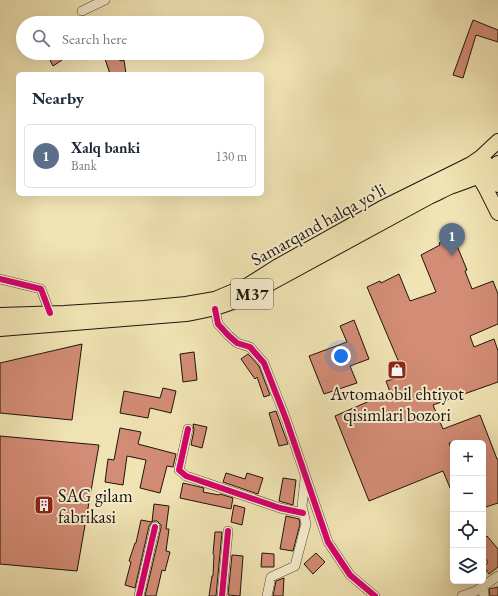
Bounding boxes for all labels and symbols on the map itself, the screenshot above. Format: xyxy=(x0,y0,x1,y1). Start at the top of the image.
street label: Samarqand halqa yoʻli xyxy=(247,177,390,271)
pin: 1 xyxy=(439,223,465,256)
road number: M37 xyxy=(231,279,273,309)
your location xyxy=(331,346,351,366)
shop icon: Avtomaobil ehtiyot qisimlari bozori xyxy=(386,359,408,381)
place label: Avtomaobil ehtiyot qisimlari bozori xyxy=(329,382,464,426)
place label: SAG gilam fabrikasi xyxy=(58,484,133,528)
building icon: SAG gilam fabrikasi xyxy=(33,494,55,516)

